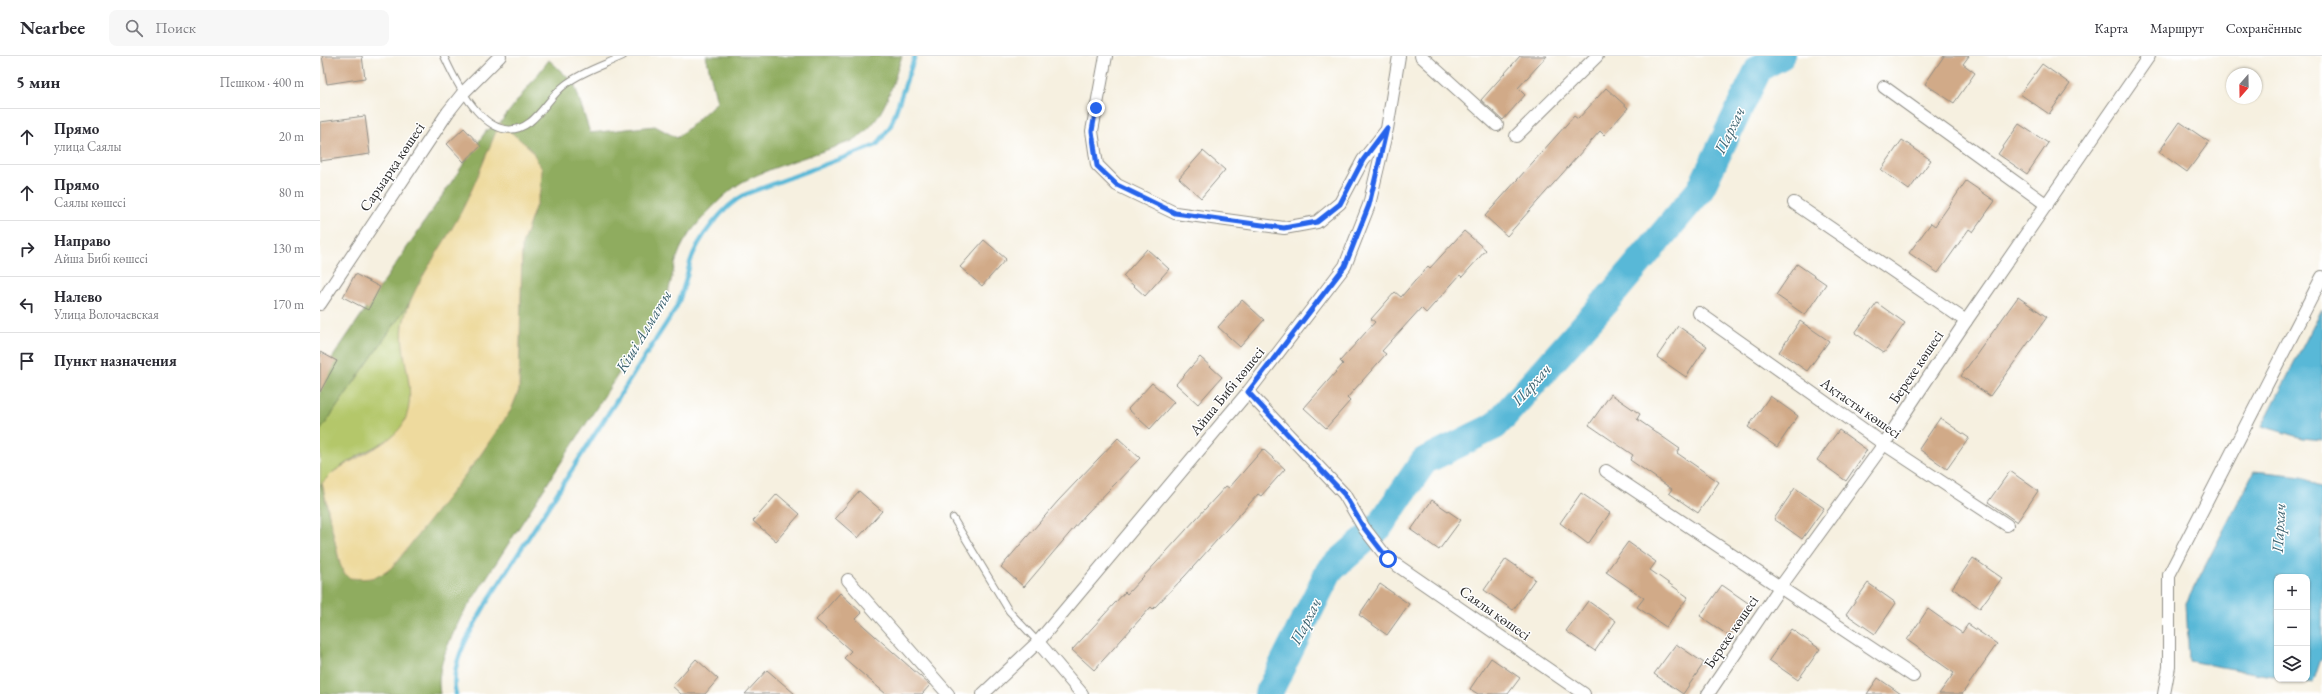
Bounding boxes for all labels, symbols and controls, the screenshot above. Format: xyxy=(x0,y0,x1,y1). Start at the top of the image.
search box xyxy=(109,10,389,46)
text: Nearbee xyxy=(20,15,85,40)
icon: search xyxy=(123,17,145,39)
text: Поиск xyxy=(155,18,196,37)
text: Карта xyxy=(2095,19,2128,37)
text: Маршрут xyxy=(2150,19,2204,37)
text: Сохранённые xyxy=(2226,19,2302,37)
north arrow xyxy=(2226,68,2262,104)
text: 5 мин xyxy=(16,71,60,93)
text: Пешком · 400 m xyxy=(220,74,304,91)
route end xyxy=(1087,99,1105,117)
water label: Пархач xyxy=(1709,103,1750,158)
street label: Сарыарқа көшесі xyxy=(355,118,429,215)
text: Прямо xyxy=(54,119,99,138)
icon: ahead xyxy=(16,126,38,148)
text: 20 m xyxy=(279,128,304,145)
text: улица Саялы xyxy=(54,138,121,155)
text: Прямо xyxy=(54,175,99,194)
icon: ahead xyxy=(16,182,38,204)
text: 80 m xyxy=(279,184,304,201)
text: Саялы көшесі xyxy=(54,194,126,211)
text: Направо xyxy=(54,231,111,250)
icon: right xyxy=(16,238,38,260)
text: 130 m xyxy=(273,240,304,257)
text: Айша Бибі көшесі xyxy=(54,250,148,267)
water label: Кіші Алматы xyxy=(610,286,676,377)
text: Налево xyxy=(54,287,102,306)
icon: left xyxy=(16,294,38,316)
text: 170 m xyxy=(273,296,304,313)
text: Улица Волочаевская xyxy=(54,306,159,323)
street label: Береке көшесі xyxy=(1884,326,1947,407)
street label: Айша Бибі көшесі xyxy=(1185,342,1268,440)
icon: arrive xyxy=(16,350,38,372)
text: Пункт назначения xyxy=(54,351,177,370)
water label: Пархач xyxy=(1506,359,1556,411)
street label: Ақтасты көшесі xyxy=(1816,372,1906,443)
water label: Пархач xyxy=(2267,503,2290,554)
route start xyxy=(1379,550,1397,568)
map controls xyxy=(2274,574,2310,682)
button: + xyxy=(2274,574,2310,610)
street label: Саялы көшесі xyxy=(1456,581,1535,644)
street label: Береке көшесі xyxy=(1699,591,1762,672)
water label: Пархач xyxy=(1284,594,1326,649)
button: − xyxy=(2274,610,2310,646)
button: layers xyxy=(2274,646,2310,682)

